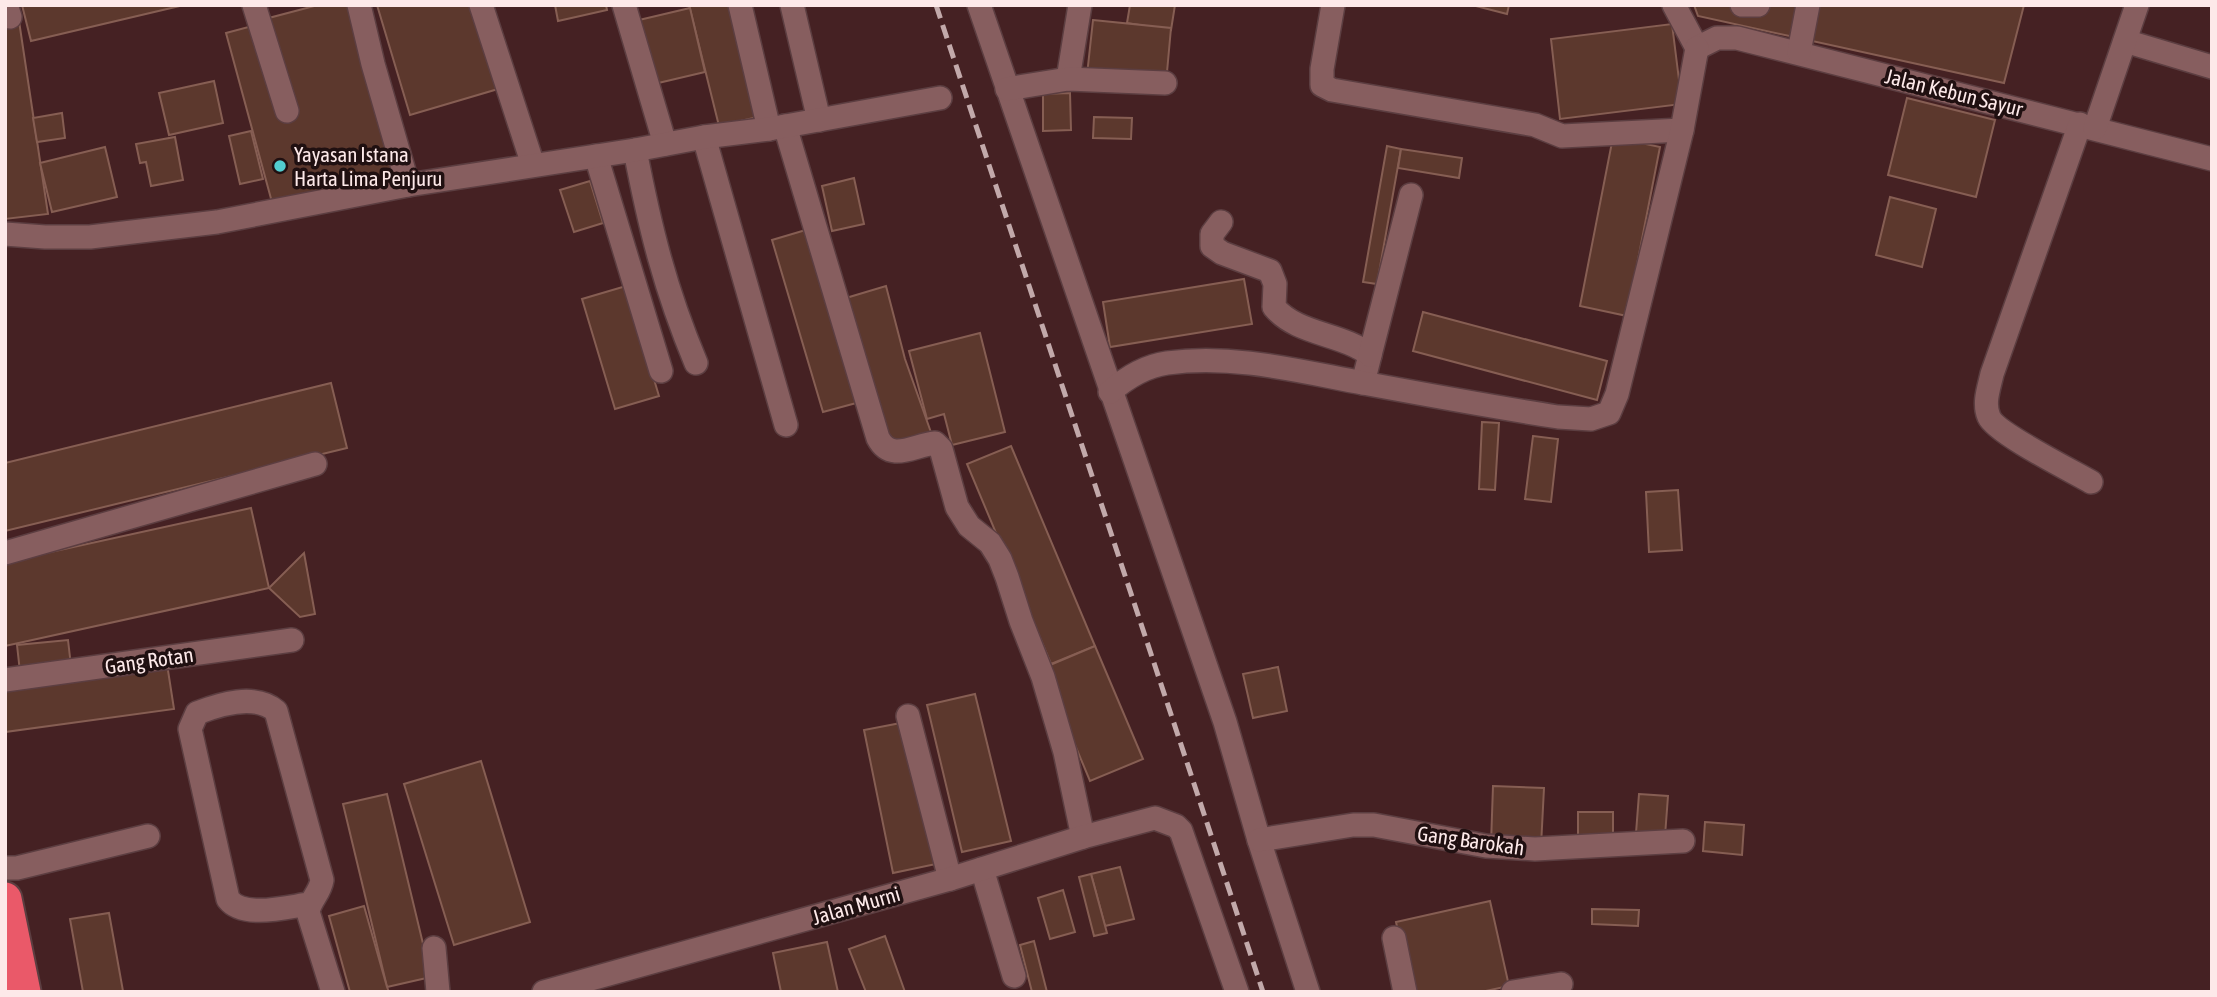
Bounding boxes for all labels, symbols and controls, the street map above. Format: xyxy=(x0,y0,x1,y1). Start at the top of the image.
street label: Jalan Kebun Sayur xyxy=(1883,63,2026,121)
place label: Yayasan Istana Harta Lima Penjuru xyxy=(294,142,442,190)
marker: Yayasan Istana Harta Lima Penjuru xyxy=(272,158,288,174)
street label: Gang Rotan xyxy=(103,642,195,678)
street label: Gang Barokah xyxy=(1416,821,1526,859)
street label: Jalan Murni xyxy=(809,881,903,929)

